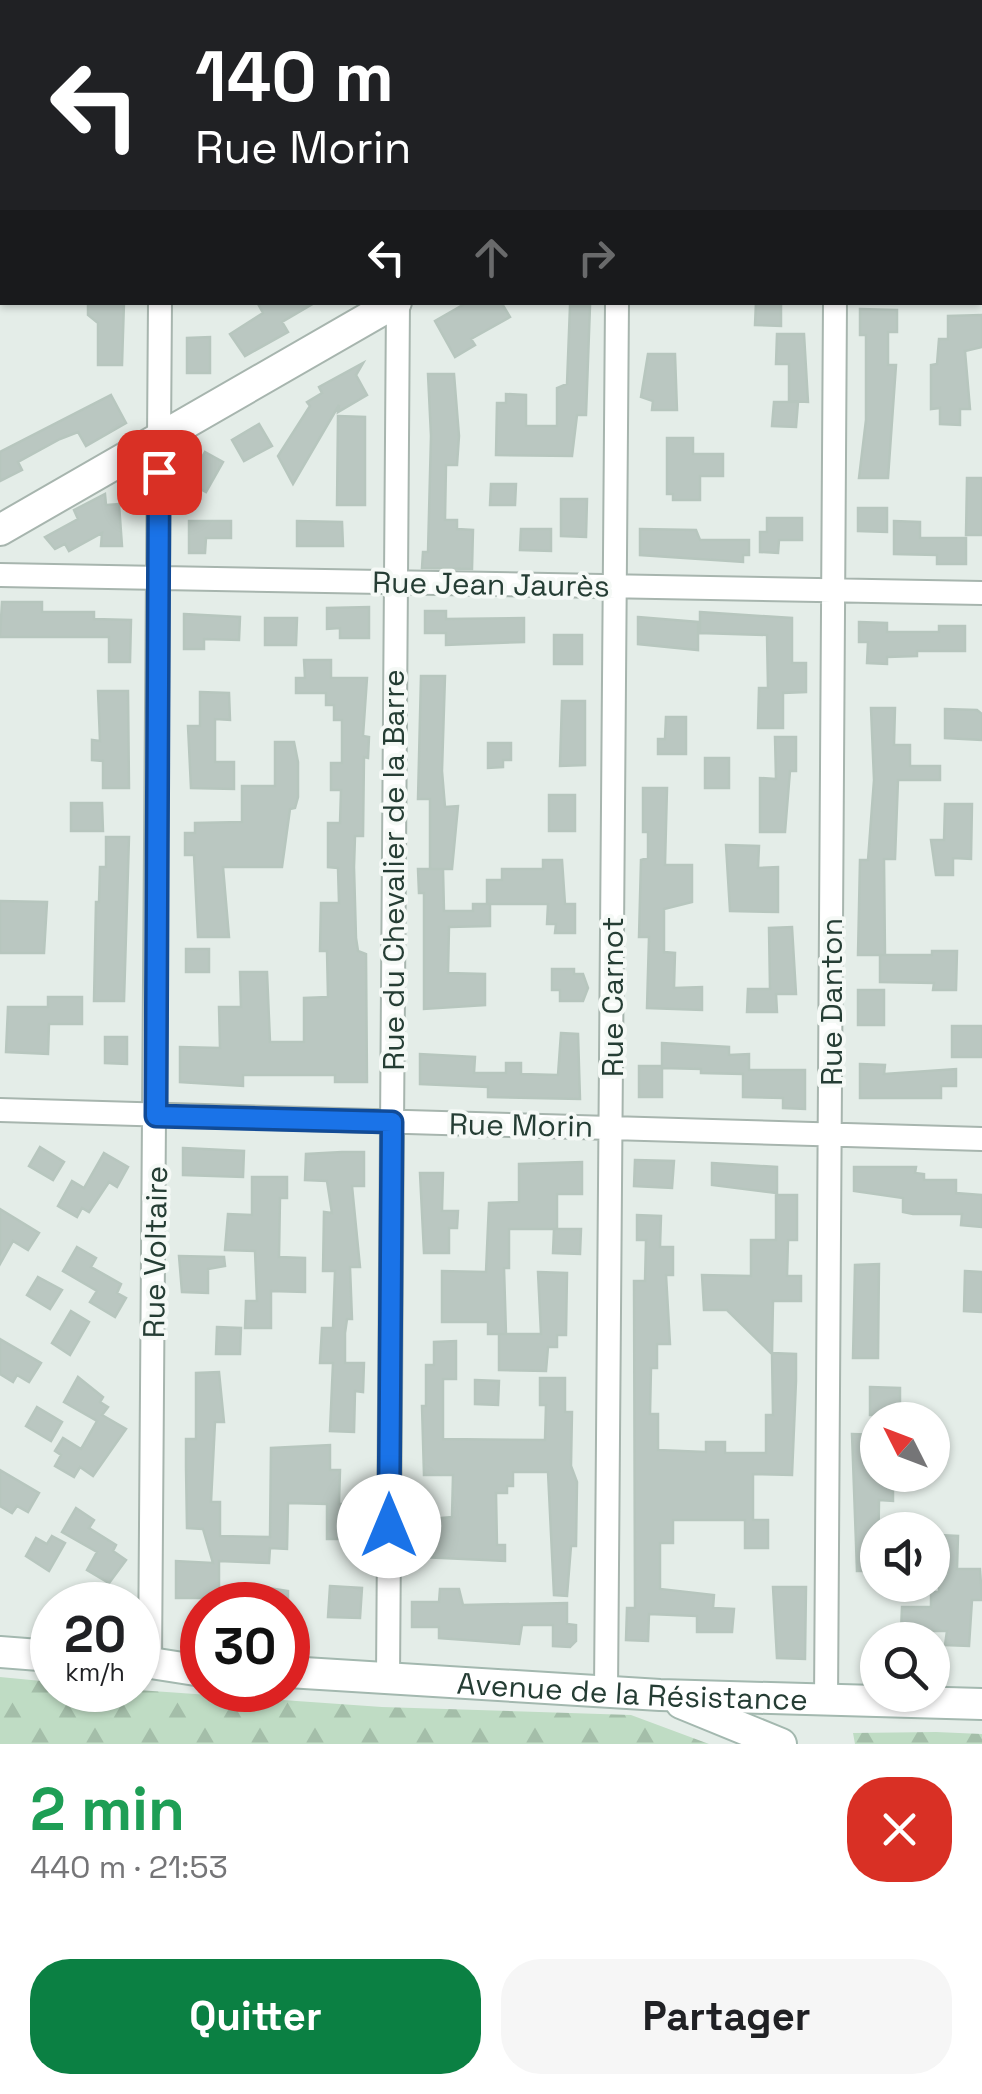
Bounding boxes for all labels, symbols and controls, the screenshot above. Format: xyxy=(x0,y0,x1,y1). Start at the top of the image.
text: 140 m xyxy=(195,32,394,121)
icon: left xyxy=(30,40,160,170)
text: Rue Morin xyxy=(195,119,411,176)
icon: left xyxy=(359,230,414,285)
icon: ahead xyxy=(464,230,519,285)
icon: right xyxy=(569,230,624,285)
pin xyxy=(117,430,202,515)
icon: arrive xyxy=(132,445,187,500)
street label: Rue Jean Jaurès xyxy=(372,562,610,606)
street label: Rue du Chevalier de la Barre xyxy=(374,669,413,1071)
street label: Rue Carnot xyxy=(593,917,632,1077)
street label: Rue Danton xyxy=(812,918,851,1086)
street label: Rue Morin xyxy=(449,1104,593,1146)
street label: Rue Voltaire xyxy=(134,1165,176,1339)
north arrow xyxy=(860,1402,950,1492)
map controls xyxy=(860,1402,950,1712)
position arrow xyxy=(337,1474,441,1578)
button: sound xyxy=(860,1512,950,1602)
speed limit sign: 30 xyxy=(180,1582,310,1712)
text: 20 xyxy=(64,1603,126,1667)
button: search xyxy=(860,1622,950,1712)
text: km/h xyxy=(65,1656,125,1688)
street label: Avenue de la Résistance xyxy=(456,1663,808,1719)
text: 2 min xyxy=(30,1771,185,1848)
button: close xyxy=(847,1777,952,1882)
text: 440 m · 21:53 xyxy=(30,1847,228,1887)
button: Quitter xyxy=(30,1959,481,2074)
button: Partager xyxy=(501,1959,952,2074)

